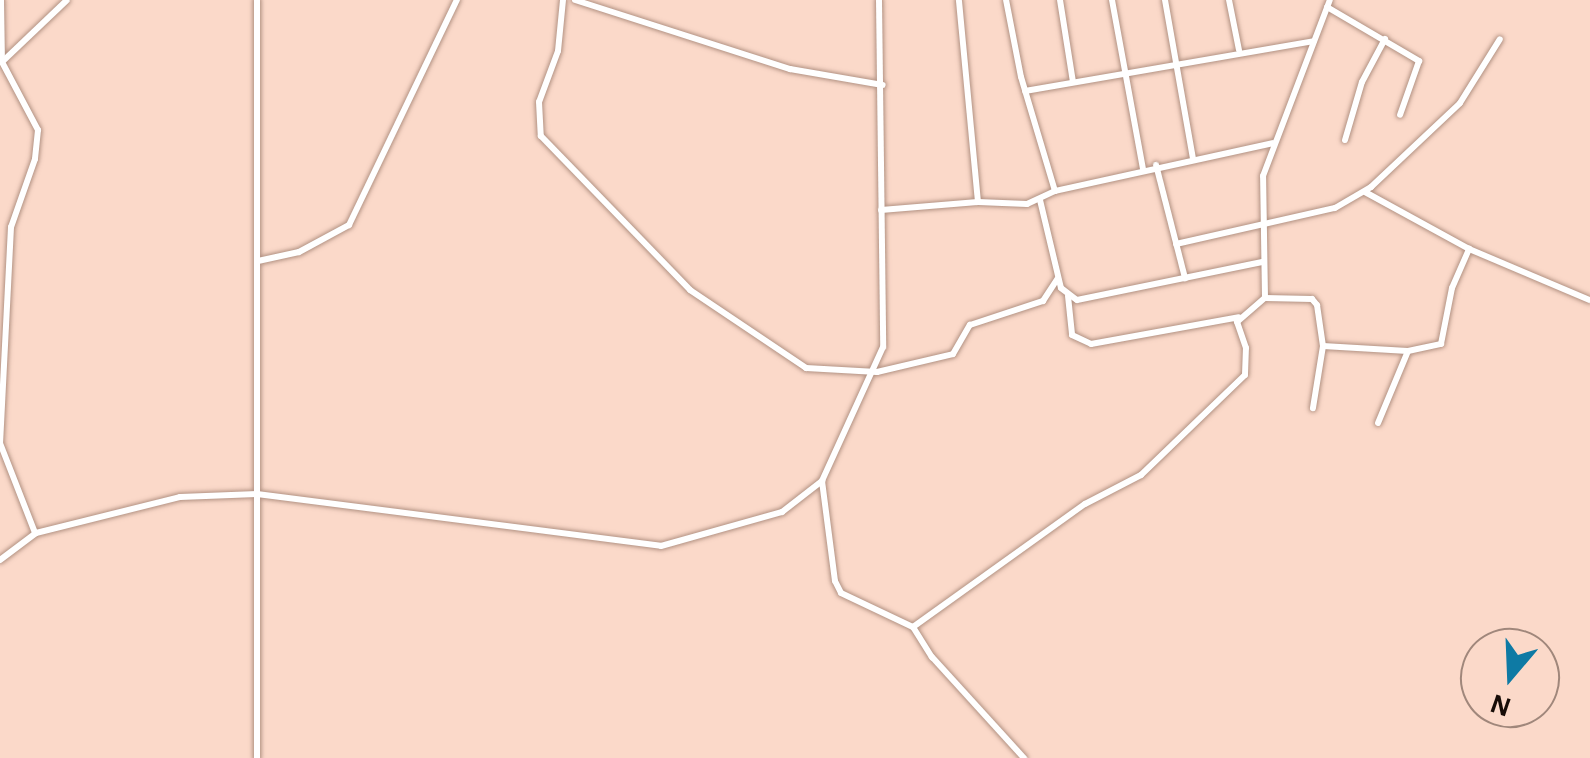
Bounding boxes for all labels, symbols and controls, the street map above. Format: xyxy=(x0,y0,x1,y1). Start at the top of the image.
north arrow xyxy=(1460,628,1560,728)
text: N xyxy=(1487,688,1515,721)

